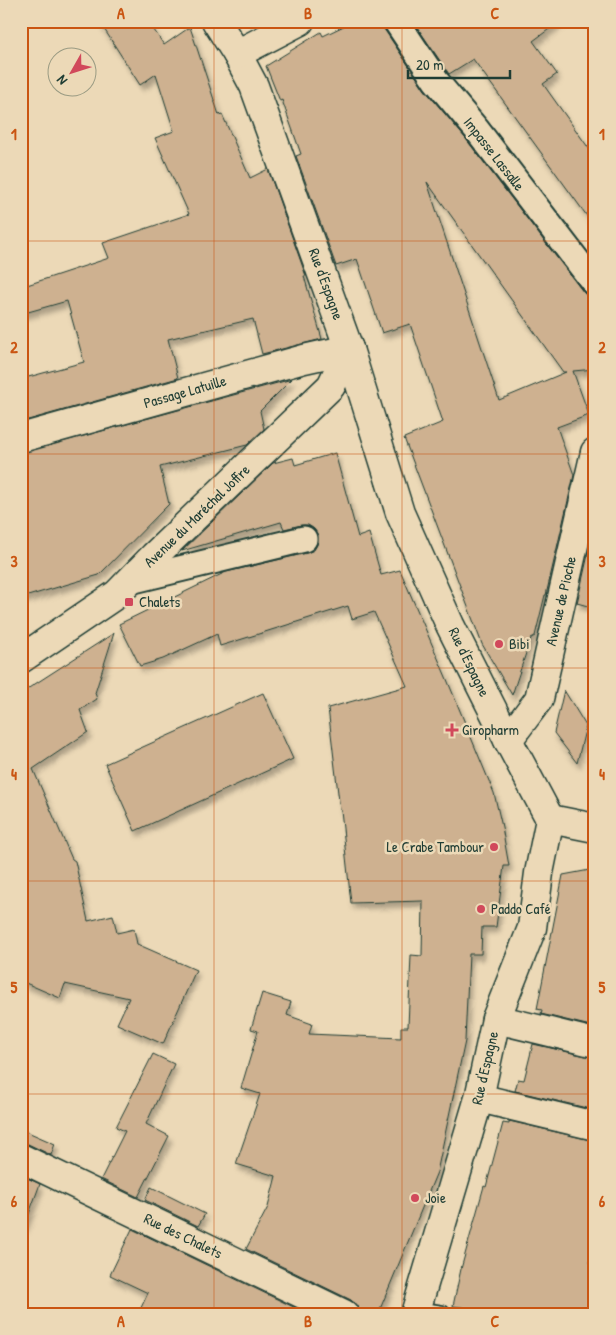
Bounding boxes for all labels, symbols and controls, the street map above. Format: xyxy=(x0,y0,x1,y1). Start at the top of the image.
text: A xyxy=(117,2,125,24)
text: B xyxy=(304,2,312,24)
text: C xyxy=(491,2,500,24)
north arrow xyxy=(48,48,98,98)
scale bar xyxy=(408,48,511,80)
text: 20 m xyxy=(416,54,443,75)
text: N xyxy=(51,71,71,89)
street label: Impasse Lassalle xyxy=(459,112,530,195)
text: 1 xyxy=(11,123,17,145)
text: 1 xyxy=(599,123,605,145)
street label: Rue d'Espagne xyxy=(304,245,349,323)
text: 2 xyxy=(10,336,18,358)
text: 2 xyxy=(598,336,606,358)
street label: Passage Latuille xyxy=(141,370,229,413)
street label: Avenue du Maréchal Joffre xyxy=(139,459,254,572)
text: 3 xyxy=(10,550,18,572)
text: 3 xyxy=(598,550,606,572)
street label: Avenue de Pioche xyxy=(540,554,581,648)
place label: Chalets xyxy=(139,591,181,612)
marker: Chalets xyxy=(123,596,135,608)
street label: Rue d'Espagne xyxy=(444,624,495,700)
place label: Bibi xyxy=(509,633,530,654)
marker: Bibi xyxy=(493,638,505,650)
place label: Giropharm xyxy=(462,719,519,740)
marker: Giropharm xyxy=(446,724,458,736)
text: 4 xyxy=(11,763,17,785)
text: 4 xyxy=(599,763,605,785)
place label: Le Crabe Tambour xyxy=(386,836,484,857)
marker: Le Crabe Tambour xyxy=(488,841,500,853)
place label: Paddo Café xyxy=(491,898,551,919)
marker: Paddo Café xyxy=(475,903,487,915)
text: 5 xyxy=(11,976,18,998)
text: 5 xyxy=(599,976,606,998)
street label: Rue d'Espagne xyxy=(466,1029,503,1107)
place label: Joie xyxy=(425,1187,446,1208)
text: 6 xyxy=(11,1190,18,1212)
text: 6 xyxy=(599,1190,606,1212)
marker: Joie xyxy=(409,1192,421,1204)
street label: Rue des Chalets xyxy=(141,1208,226,1264)
text: A xyxy=(117,1310,125,1332)
text: B xyxy=(304,1310,312,1332)
text: C xyxy=(491,1310,500,1332)

